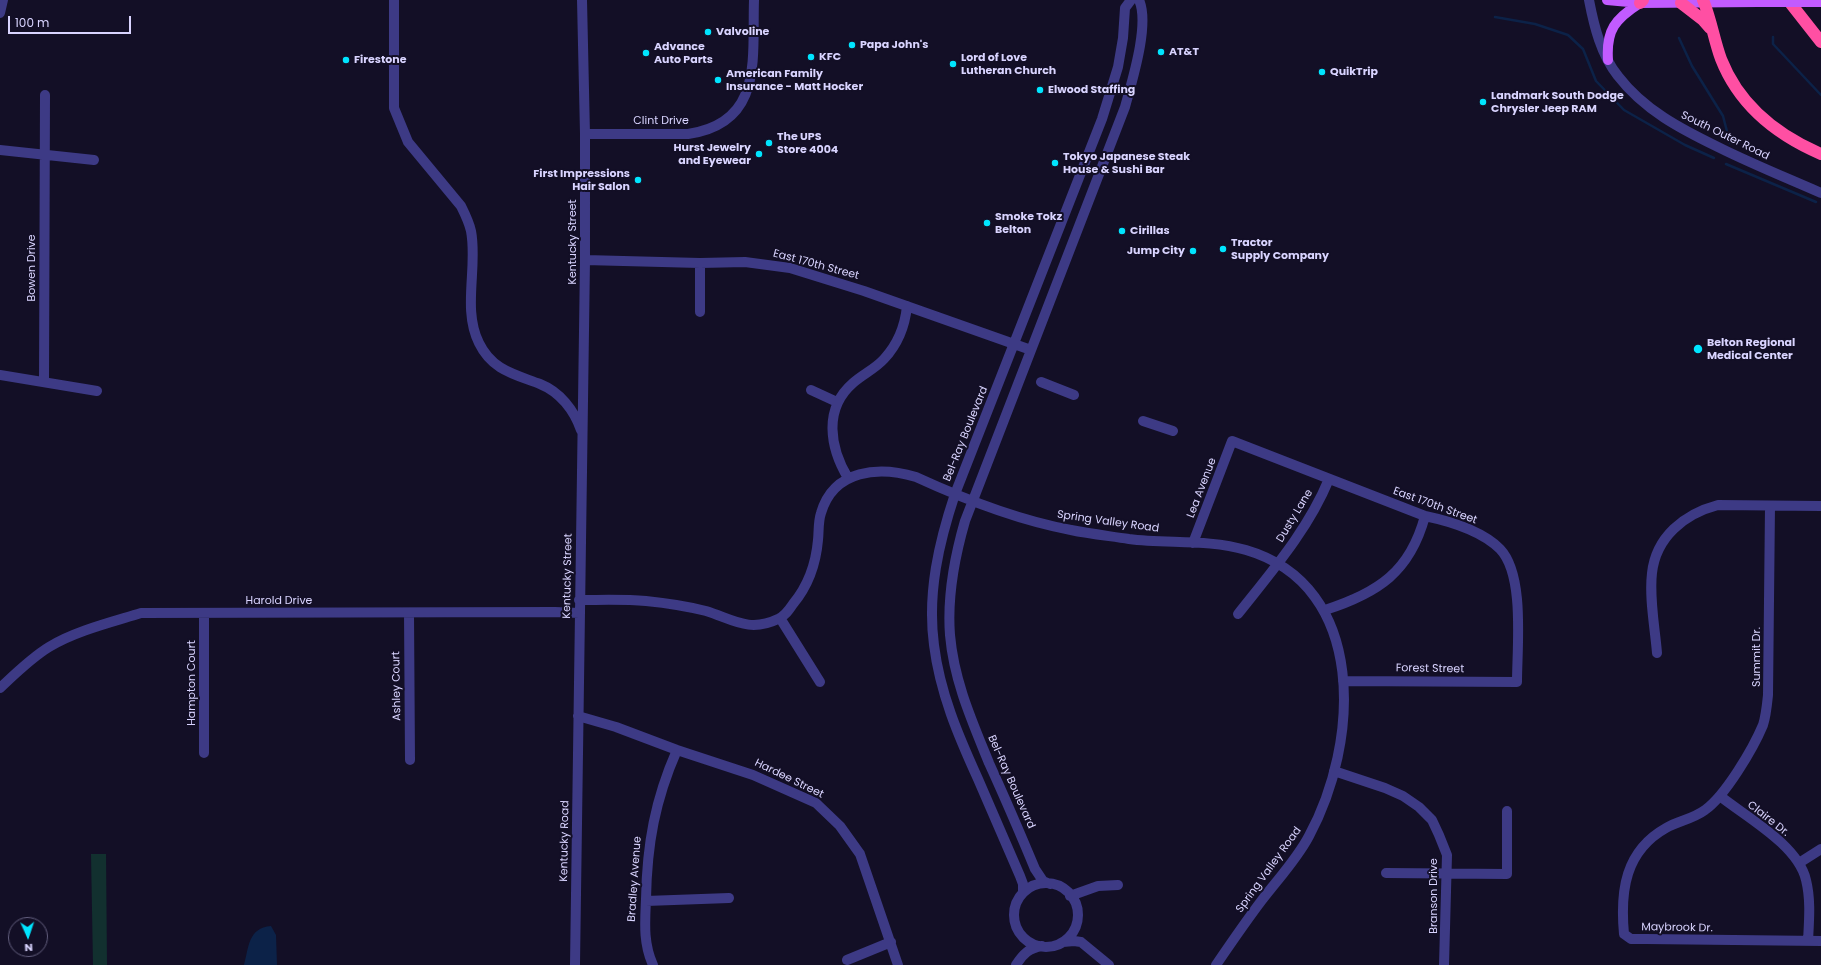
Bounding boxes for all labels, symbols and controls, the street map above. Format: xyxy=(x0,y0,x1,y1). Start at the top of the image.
scale bar xyxy=(10,8,133,34)
text: 100 m xyxy=(15,14,49,31)
place label: Valvoline xyxy=(716,25,769,39)
marker: Valvoline xyxy=(703,27,713,37)
place label: Papa John's xyxy=(860,38,928,52)
place label: Advance Auto Parts xyxy=(654,40,713,66)
marker: Papa John's xyxy=(847,40,857,50)
place label: AT&T xyxy=(1169,45,1199,59)
marker: AT&T xyxy=(1156,47,1166,57)
marker: Advance Auto Parts xyxy=(641,48,651,58)
place label: KFC xyxy=(819,50,841,64)
place label: Lord of Love Lutheran Church xyxy=(961,51,1056,77)
marker: KFC xyxy=(806,52,816,62)
place label: Firestone xyxy=(354,53,407,67)
marker: Firestone xyxy=(341,55,351,65)
marker: Lord of Love Lutheran Church xyxy=(948,59,958,69)
place label: QuikTrip xyxy=(1330,65,1378,79)
place label: American Family Insurance - Matt Hocker xyxy=(726,67,863,93)
marker: QuikTrip xyxy=(1317,67,1327,77)
marker: American Family Insurance - Matt Hocker xyxy=(713,75,723,85)
place label: Elwood Staffing xyxy=(1048,83,1135,97)
marker: Elwood Staffing xyxy=(1035,85,1045,95)
place label: Landmark South Dodge Chrysler Jeep RAM xyxy=(1491,89,1624,115)
marker: Landmark South Dodge Chrysler Jeep RAM xyxy=(1478,97,1488,107)
street label: South Outer Road xyxy=(1679,109,1771,163)
street label: Clint Drive xyxy=(633,114,689,128)
place label: The UPS Store 4004 xyxy=(777,130,838,156)
marker: The UPS Store 4004 xyxy=(764,138,774,148)
place label: Hurst Jewelry and Eyewear xyxy=(674,141,751,167)
marker: Hurst Jewelry and Eyewear xyxy=(754,149,764,159)
place label: Tokyo Japanese Steak House & Sushi Bar xyxy=(1063,150,1190,176)
marker: Tokyo Japanese Steak House & Sushi Bar xyxy=(1050,158,1060,168)
place label: First Impressions Hair Salon xyxy=(533,167,630,193)
marker: First Impressions Hair Salon xyxy=(633,175,643,185)
street label: Kentucky Street xyxy=(566,199,580,285)
place label: Smoke Tokz Belton xyxy=(995,210,1062,236)
marker: Smoke Tokz Belton xyxy=(982,218,992,228)
place label: Cirillas xyxy=(1130,224,1170,238)
marker: Cirillas xyxy=(1117,226,1127,236)
street label: Bowen Drive xyxy=(25,234,39,302)
place label: Tractor Supply Company xyxy=(1231,236,1329,262)
place label: Jump City xyxy=(1127,244,1185,258)
marker: Tractor Supply Company xyxy=(1218,244,1228,254)
marker: Jump City xyxy=(1188,246,1198,256)
street label: East 170th Street xyxy=(772,247,860,283)
place label: Belton Regional Medical Center xyxy=(1707,336,1795,362)
marker: Belton Regional Medical Center xyxy=(1692,343,1704,355)
street label: Bel-Ray Boulevard xyxy=(941,385,991,483)
street label: Lea Avenue xyxy=(1185,456,1219,520)
street label: East 170th Street xyxy=(1391,485,1479,527)
street label: Dusty Lane xyxy=(1274,487,1316,545)
street label: Spring Valley Road xyxy=(1056,508,1160,536)
street label: Kentucky Street xyxy=(561,533,575,619)
street label: Harold Drive xyxy=(246,594,312,608)
street label: Summit Dr. xyxy=(1750,627,1764,687)
street label: Hampton Court xyxy=(185,640,199,726)
street label: Ashley Court xyxy=(390,651,404,721)
street label: Forest Street xyxy=(1396,662,1464,676)
street label: Bel-Ray Boulevard xyxy=(984,733,1038,831)
street label: Hardee Street xyxy=(752,757,826,801)
street label: Claire Dr. xyxy=(1744,799,1792,839)
street label: Kentucky Road xyxy=(558,800,572,882)
street label: Spring Valley Road xyxy=(1233,824,1305,916)
street label: Bradley Avenue xyxy=(625,836,645,922)
street label: Branson Drive xyxy=(1427,858,1441,934)
north arrow xyxy=(8,917,48,957)
street label: Maybrook Dr. xyxy=(1641,921,1713,935)
text: N xyxy=(24,940,33,956)

